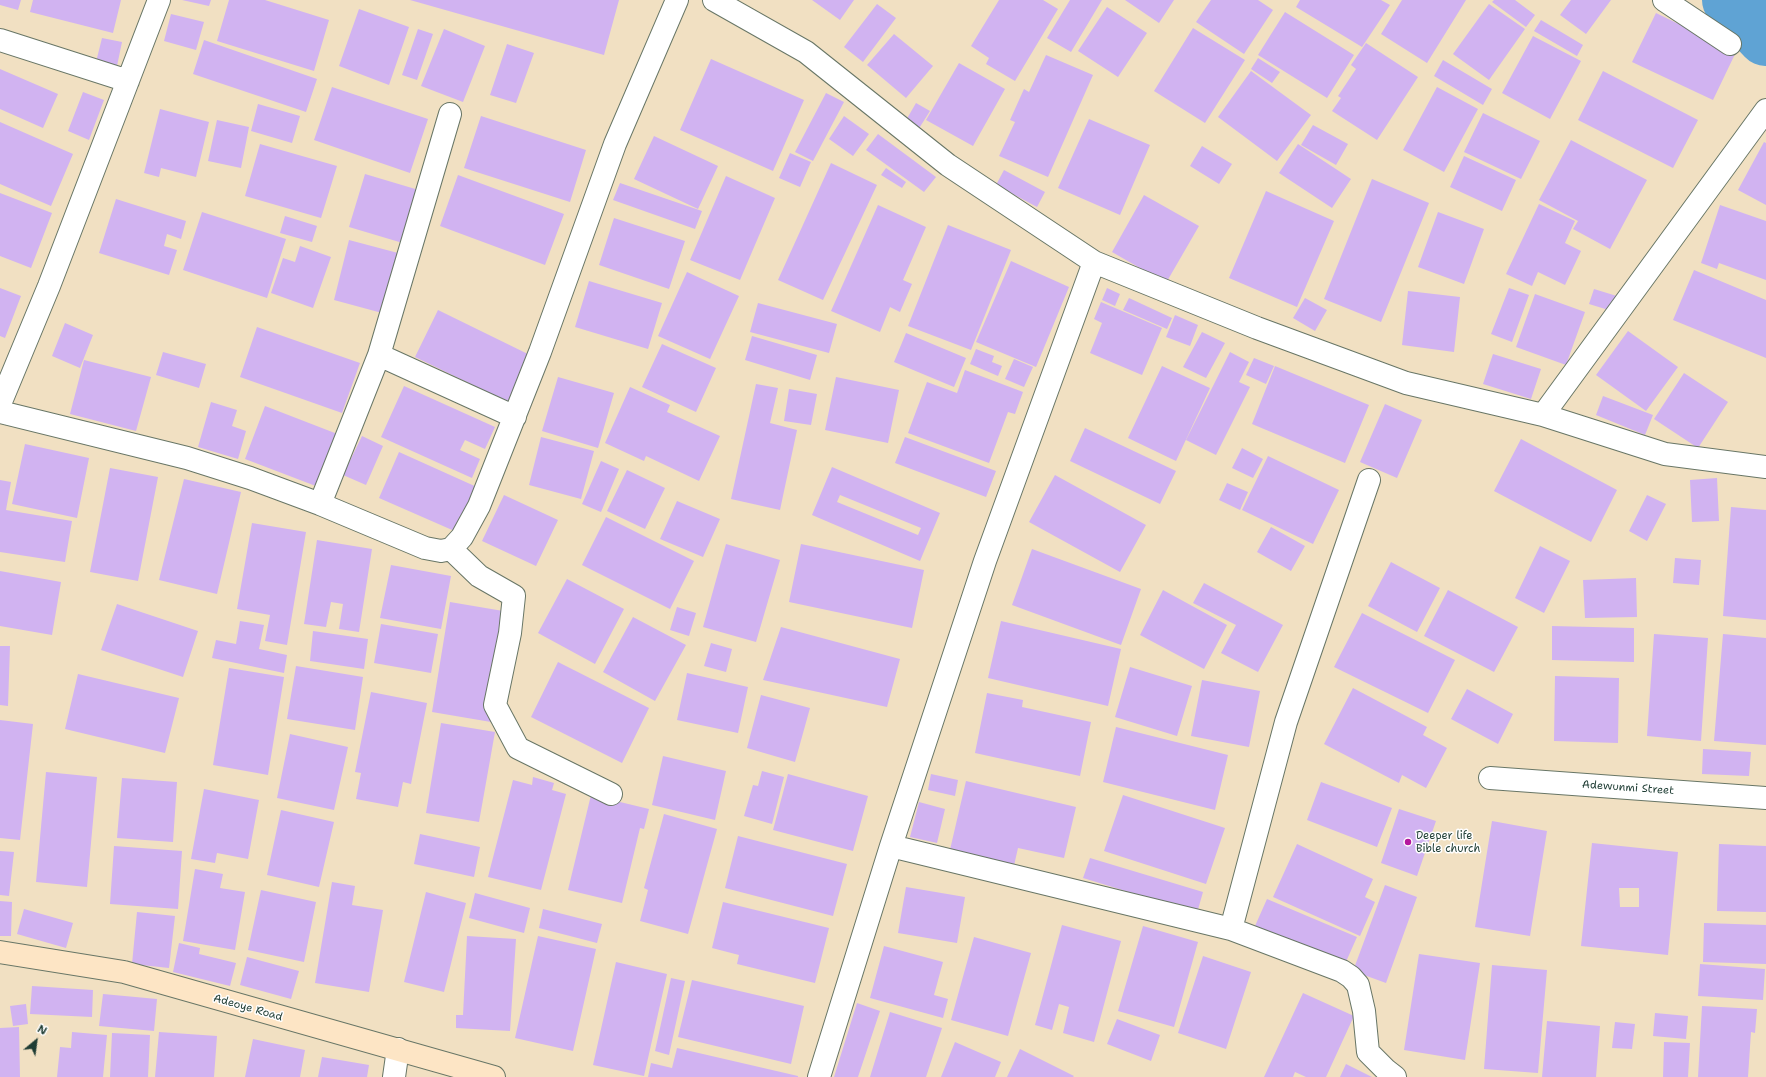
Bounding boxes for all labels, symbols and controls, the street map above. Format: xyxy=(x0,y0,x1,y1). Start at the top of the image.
street label: Adewunmi Street xyxy=(1582,778,1674,798)
place label: Deeper life Bible church xyxy=(1416,829,1480,855)
marker: Deeper life Bible church xyxy=(1403,837,1413,847)
street label: Adeoye Road xyxy=(212,992,284,1024)
north arrow xyxy=(16,1021,56,1061)
text: N xyxy=(35,1021,50,1039)

